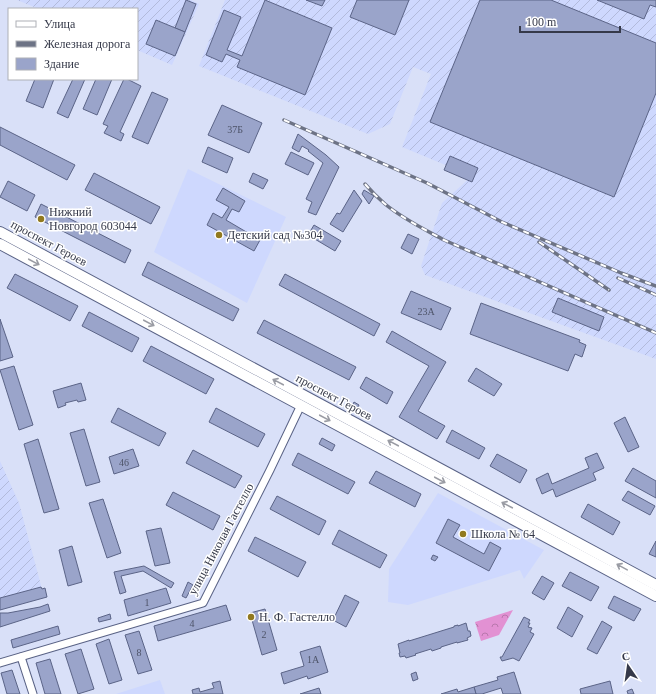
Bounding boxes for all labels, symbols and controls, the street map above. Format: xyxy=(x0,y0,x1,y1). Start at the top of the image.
legend xyxy=(8,8,138,80)
scale bar xyxy=(520,8,620,34)
text: 100 m xyxy=(526,15,557,29)
text: Улица xyxy=(44,17,76,31)
text: Железная дорога xyxy=(44,37,131,51)
text: Здание xyxy=(44,57,79,71)
house number: 37Б xyxy=(227,124,243,135)
place label: Нижний Новгород 603044 xyxy=(49,205,137,233)
marker: Нижний Новгород 603044 xyxy=(36,214,46,224)
street label: проспект Героев xyxy=(9,217,90,269)
place label: Детский сад №304 xyxy=(227,228,322,242)
marker: Детский сад №304 xyxy=(214,230,224,240)
one-way arrow xyxy=(28,259,40,267)
house number: 23А xyxy=(417,306,435,317)
one-way arrow xyxy=(143,320,155,328)
street label: проспект Героев xyxy=(294,371,375,423)
one-way arrow xyxy=(272,377,284,385)
one-way arrow xyxy=(319,415,331,422)
one-way arrow xyxy=(387,438,399,446)
house number: 46 xyxy=(119,457,129,468)
one-way arrow xyxy=(434,476,446,484)
street label: улица Николая Гастелло xyxy=(186,481,256,597)
one-way arrow xyxy=(502,500,514,508)
place label: Школа № 64 xyxy=(471,527,535,541)
marker: Школа № 64 xyxy=(458,529,468,539)
one-way arrow xyxy=(616,562,628,570)
house number: 1 xyxy=(145,597,150,608)
place label: Н. Ф. Гастелло xyxy=(259,610,335,624)
marker: Н. Ф. Гастелло xyxy=(246,612,256,622)
house number: 4 xyxy=(190,618,195,629)
house number: 2 xyxy=(262,629,267,640)
north arrow xyxy=(608,646,648,686)
house number: 8 xyxy=(137,647,142,658)
text: С xyxy=(621,650,631,663)
house number: 1А xyxy=(307,654,320,665)

